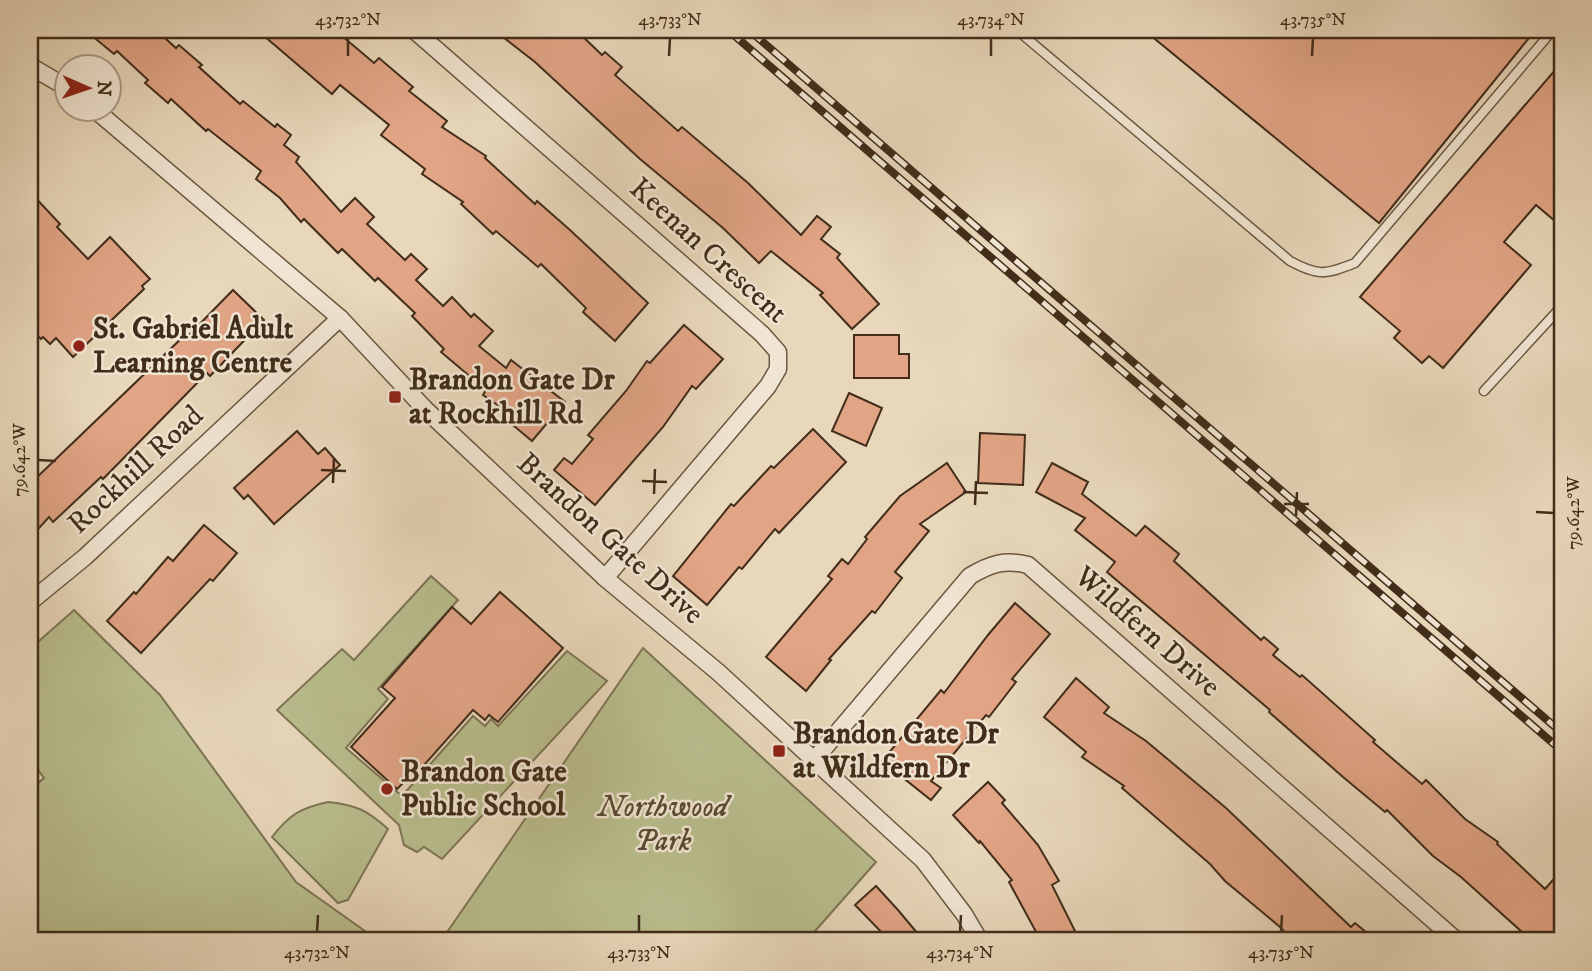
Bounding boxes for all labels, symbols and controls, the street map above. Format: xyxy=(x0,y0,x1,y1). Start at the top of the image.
text: 43.732°N xyxy=(315,9,381,31)
text: 43.733°N xyxy=(638,9,702,31)
text: 43.734°N xyxy=(957,9,1025,31)
text: 43.735°N xyxy=(1280,9,1346,31)
north arrow xyxy=(52,52,122,122)
text: N xyxy=(92,80,115,97)
street label: Keenan Crescent xyxy=(621,170,795,332)
place label: St. Gabriel Adult Learning Centre xyxy=(93,311,294,382)
marker: St. Gabriel Adult Learning Centre xyxy=(71,338,87,354)
place label: Brandon Gate Dr at Rockhill Rd xyxy=(409,362,616,433)
marker: Brandon Gate Dr at Rockhill Rd xyxy=(387,389,403,405)
street label: Rockhill Road xyxy=(60,398,212,542)
text: 79.642°W xyxy=(9,423,31,497)
street label: Brandon Gate Drive xyxy=(509,445,711,633)
text: 79.642°W xyxy=(1563,476,1585,550)
street label: Wildfern Drive xyxy=(1066,558,1227,705)
place label: Brandon Gate Dr at Wildfern Dr xyxy=(793,716,1000,787)
marker: Brandon Gate Dr at Wildfern Dr xyxy=(771,743,787,759)
place label: Brandon Gate Public School xyxy=(401,754,567,825)
marker: Brandon Gate Public School xyxy=(379,781,395,797)
park label: Northwood Park xyxy=(596,789,733,860)
text: 43.732°N xyxy=(284,942,350,964)
text: 43.733°N xyxy=(607,942,671,964)
text: 43.734°N xyxy=(926,942,994,964)
text: 43.735°N xyxy=(1248,942,1314,964)

